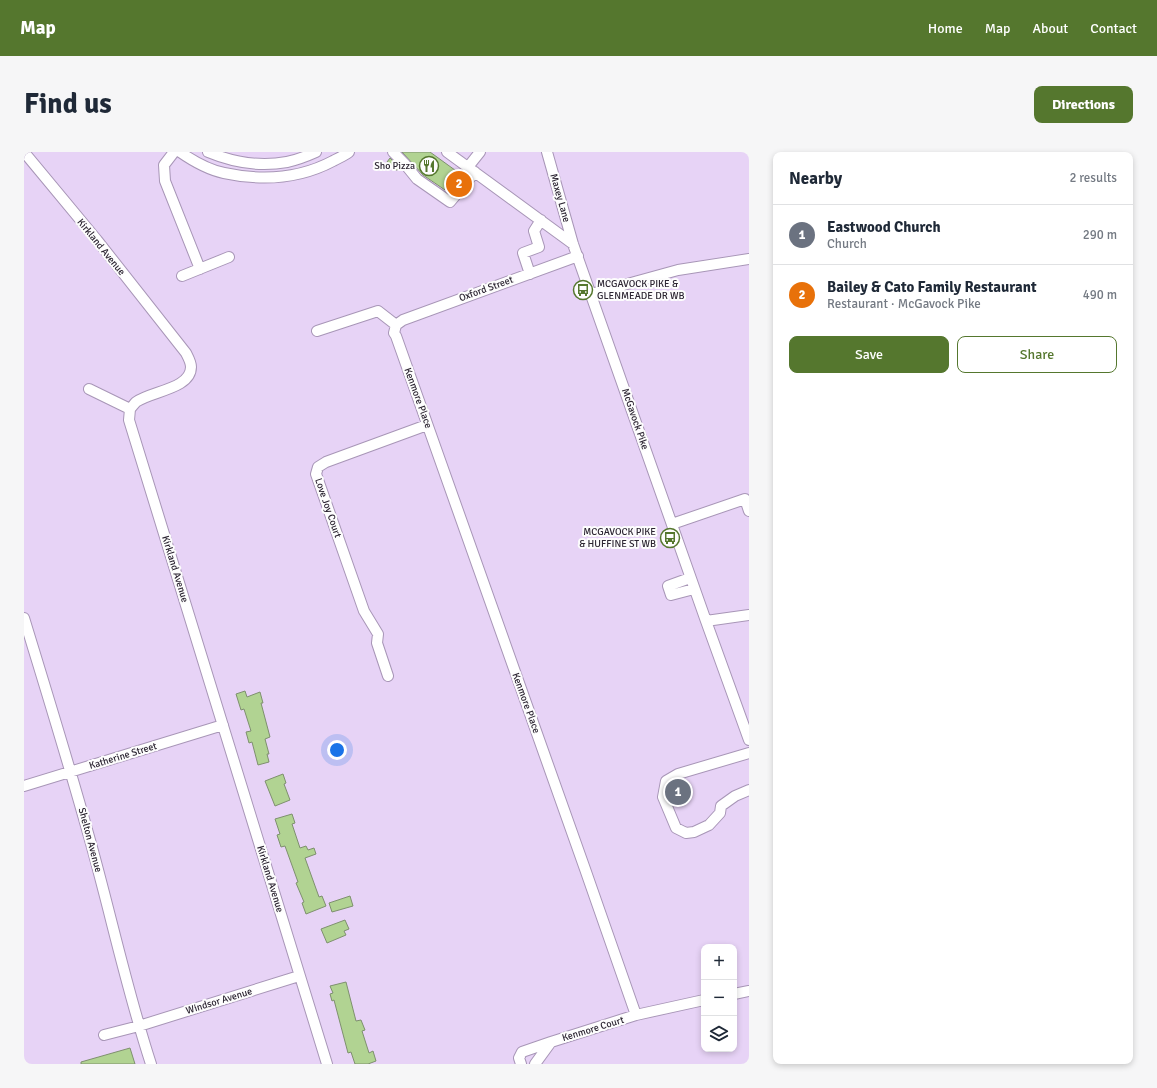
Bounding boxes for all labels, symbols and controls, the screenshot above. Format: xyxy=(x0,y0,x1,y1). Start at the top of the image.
text: Map xyxy=(20,16,56,40)
text: Home xyxy=(928,20,963,37)
text: Map xyxy=(985,20,1010,37)
text: About xyxy=(1032,20,1068,37)
text: Contact xyxy=(1090,20,1137,37)
button: Directions xyxy=(1034,86,1133,123)
text: Find us xyxy=(24,87,112,121)
restaurant icon: Sho Pizza xyxy=(418,155,440,177)
place label: Sho Pizza xyxy=(374,160,415,172)
text: Nearby xyxy=(789,168,842,189)
pin: 2 xyxy=(446,169,472,199)
text: 2 results xyxy=(1069,170,1117,186)
street label: Maxey Lane xyxy=(547,172,573,224)
street label: Kirkland Avenue xyxy=(74,216,128,278)
text: Eastwood Church xyxy=(827,218,941,236)
text: 1 xyxy=(798,227,806,243)
text: 290 m xyxy=(1083,227,1117,243)
text: Church xyxy=(827,236,867,252)
street label: Oxford Street xyxy=(457,273,515,304)
place label: MCGAVOCK PIKE & GLENMEADE DR WB xyxy=(597,278,684,302)
text: Bailey & Cato Family Restaurant xyxy=(827,278,1037,296)
bus stop icon: MCGAVOCK PIKE & GLENMEADE DR WB xyxy=(572,279,594,301)
text: 2 xyxy=(798,287,806,303)
text: 490 m xyxy=(1083,287,1117,303)
text: Restaurant · McGavock Pike xyxy=(827,296,981,312)
button: Save xyxy=(789,336,949,373)
button: Share xyxy=(957,336,1117,373)
street label: Kenmore Place xyxy=(402,366,434,430)
street label: McGavock Pike xyxy=(619,387,651,451)
street label: Love Joy Court xyxy=(312,477,344,540)
place label: MCGAVOCK PIKE & HUFFINE ST WB xyxy=(579,526,656,550)
bus stop icon: MCGAVOCK PIKE & HUFFINE ST WB xyxy=(659,527,681,549)
street label: Kirkland Avenue xyxy=(159,534,191,604)
street label: Kenmore Place xyxy=(510,671,542,735)
street label: Katherine Street xyxy=(88,740,159,772)
your location xyxy=(327,740,347,760)
pin: 1 xyxy=(665,777,691,807)
street label: Shelton Avenue xyxy=(76,806,104,874)
street label: Kirkland Avenue xyxy=(254,844,286,914)
map controls xyxy=(701,944,737,1052)
button: + xyxy=(701,944,737,980)
button: − xyxy=(701,980,737,1016)
street label: Windsor Avenue xyxy=(184,985,254,1017)
street label: Kenmore Court xyxy=(561,1014,626,1044)
button: layers xyxy=(701,1016,737,1052)

